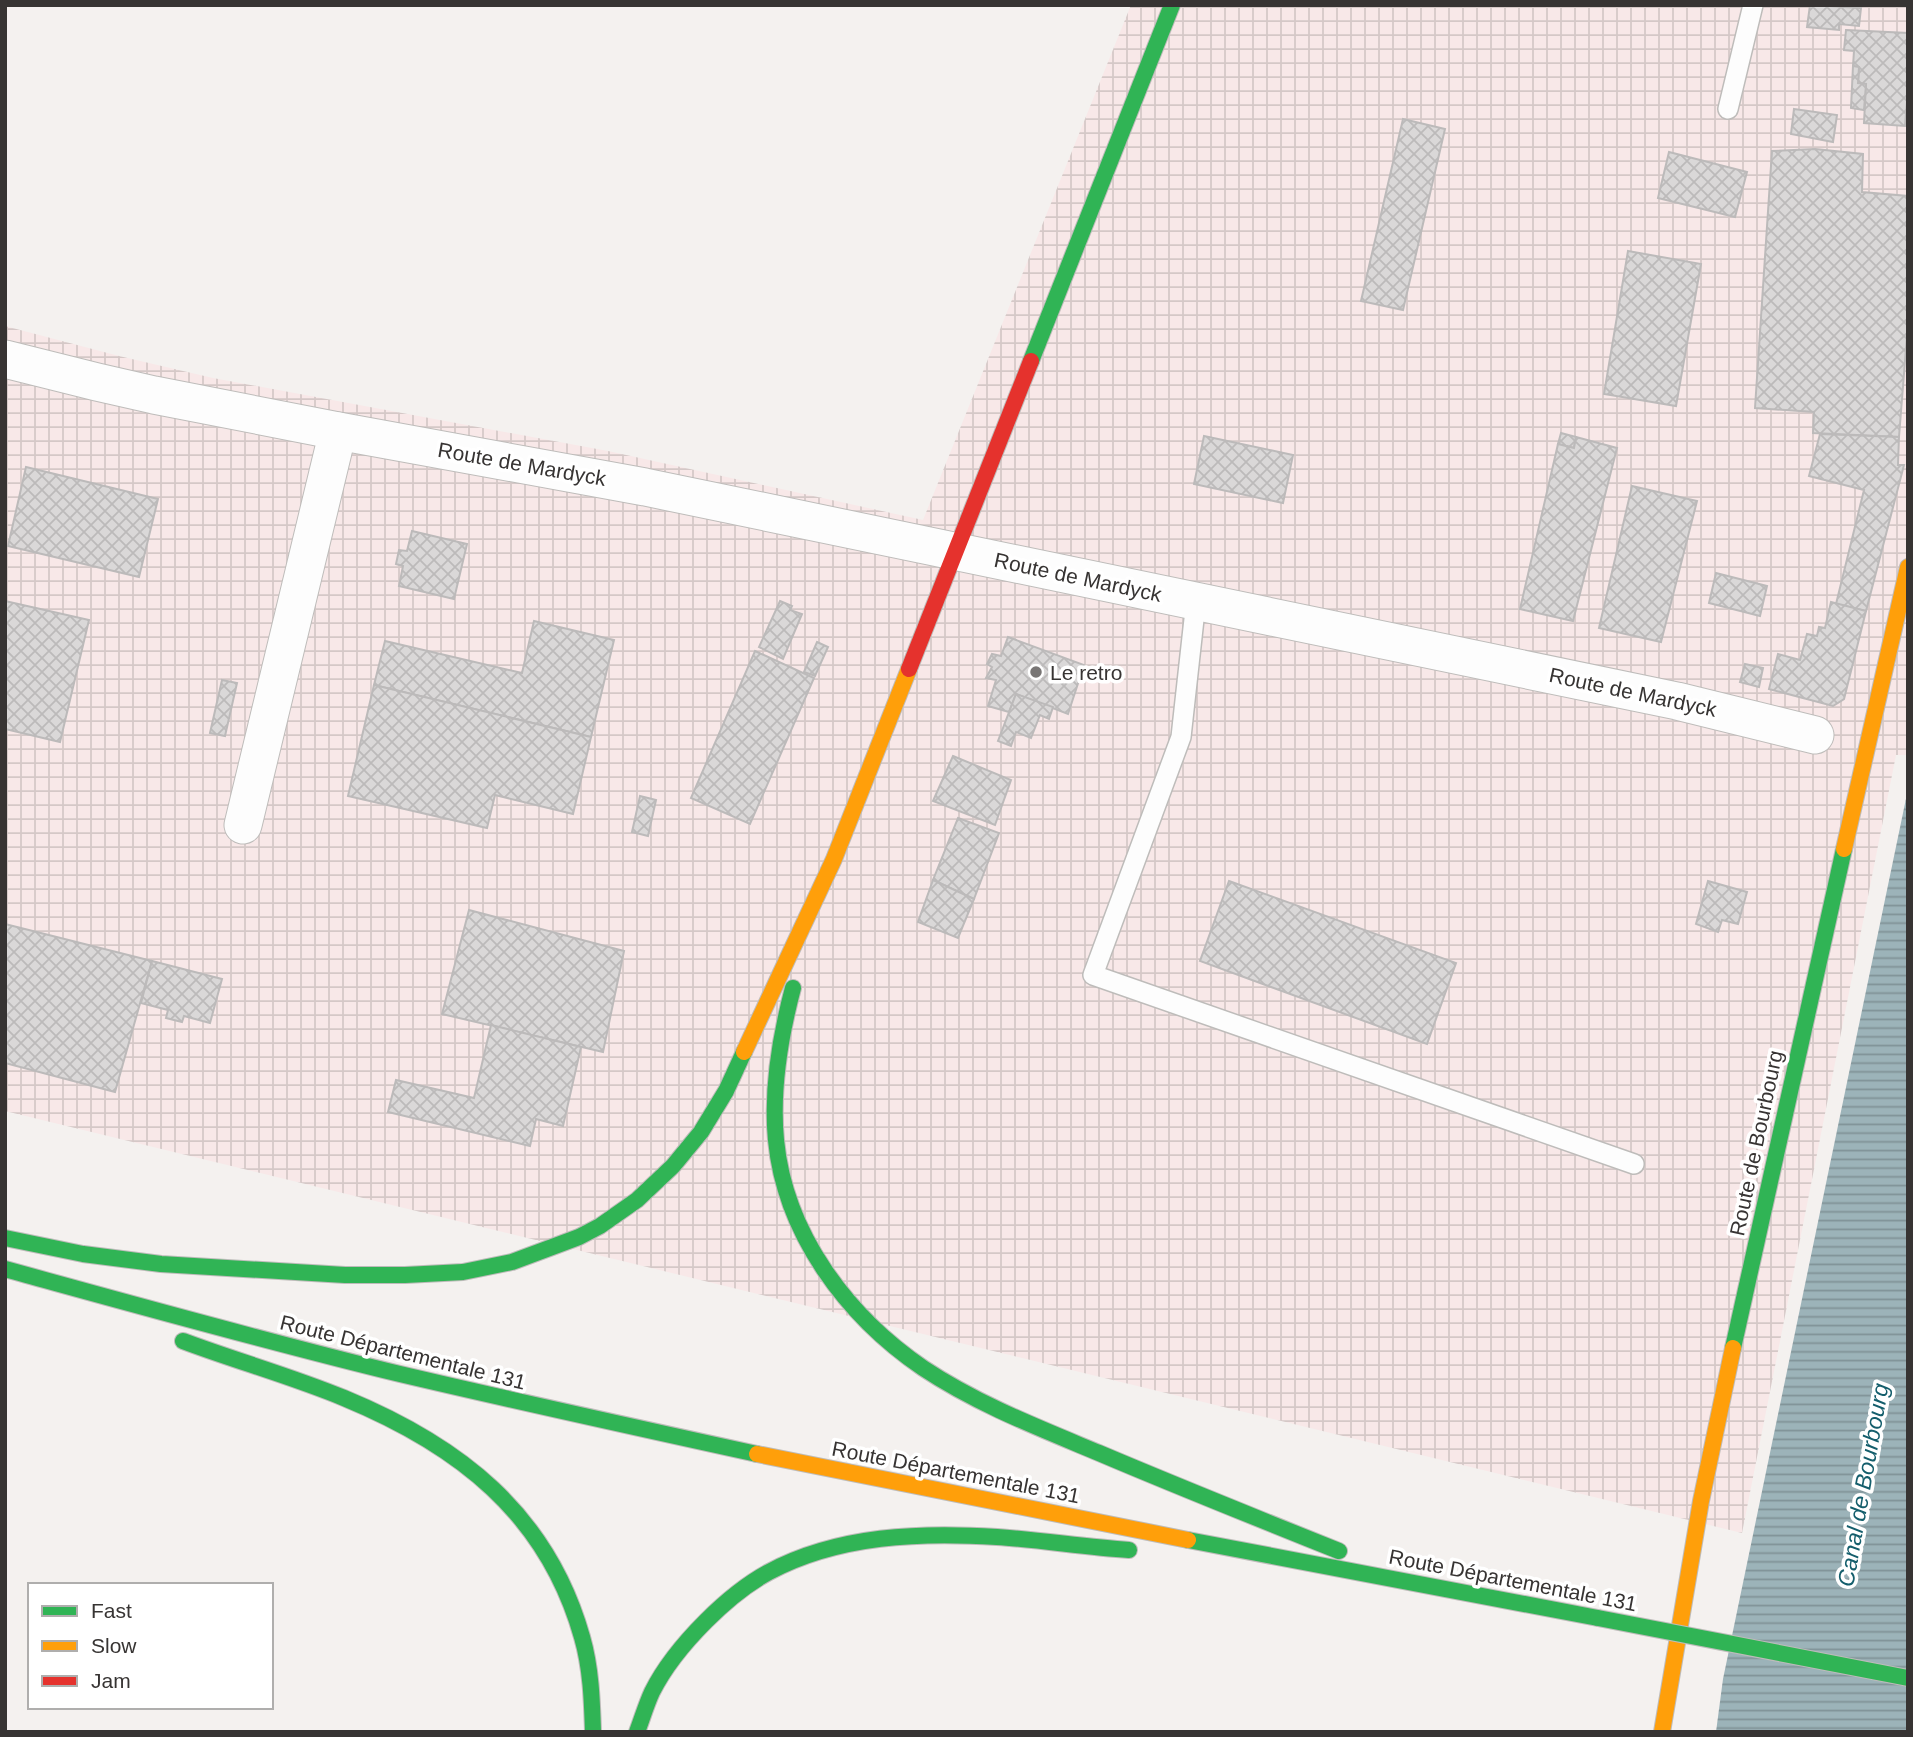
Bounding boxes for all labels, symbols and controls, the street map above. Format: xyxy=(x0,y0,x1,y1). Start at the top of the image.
street label: Route de Mardyck xyxy=(436,438,608,490)
street label: Route de Mardyck xyxy=(992,548,1164,606)
place label: Le retro xyxy=(1050,661,1122,684)
street label: Route de Mardyck xyxy=(1547,663,1719,721)
marker: Le retro xyxy=(1028,664,1044,680)
street label: Route de Bourbourg xyxy=(1725,1048,1787,1238)
street label: Route Départementale 131 xyxy=(278,1310,528,1394)
water label: Canal de Bourbourg xyxy=(1832,1381,1894,1589)
street label: Route Départementale 131 xyxy=(830,1437,1082,1507)
street label: Route Départementale 131 xyxy=(1387,1545,1639,1615)
legend xyxy=(28,1583,273,1709)
text: Fast xyxy=(91,1599,132,1622)
text: Slow xyxy=(91,1634,137,1657)
text: Jam xyxy=(91,1669,131,1692)

